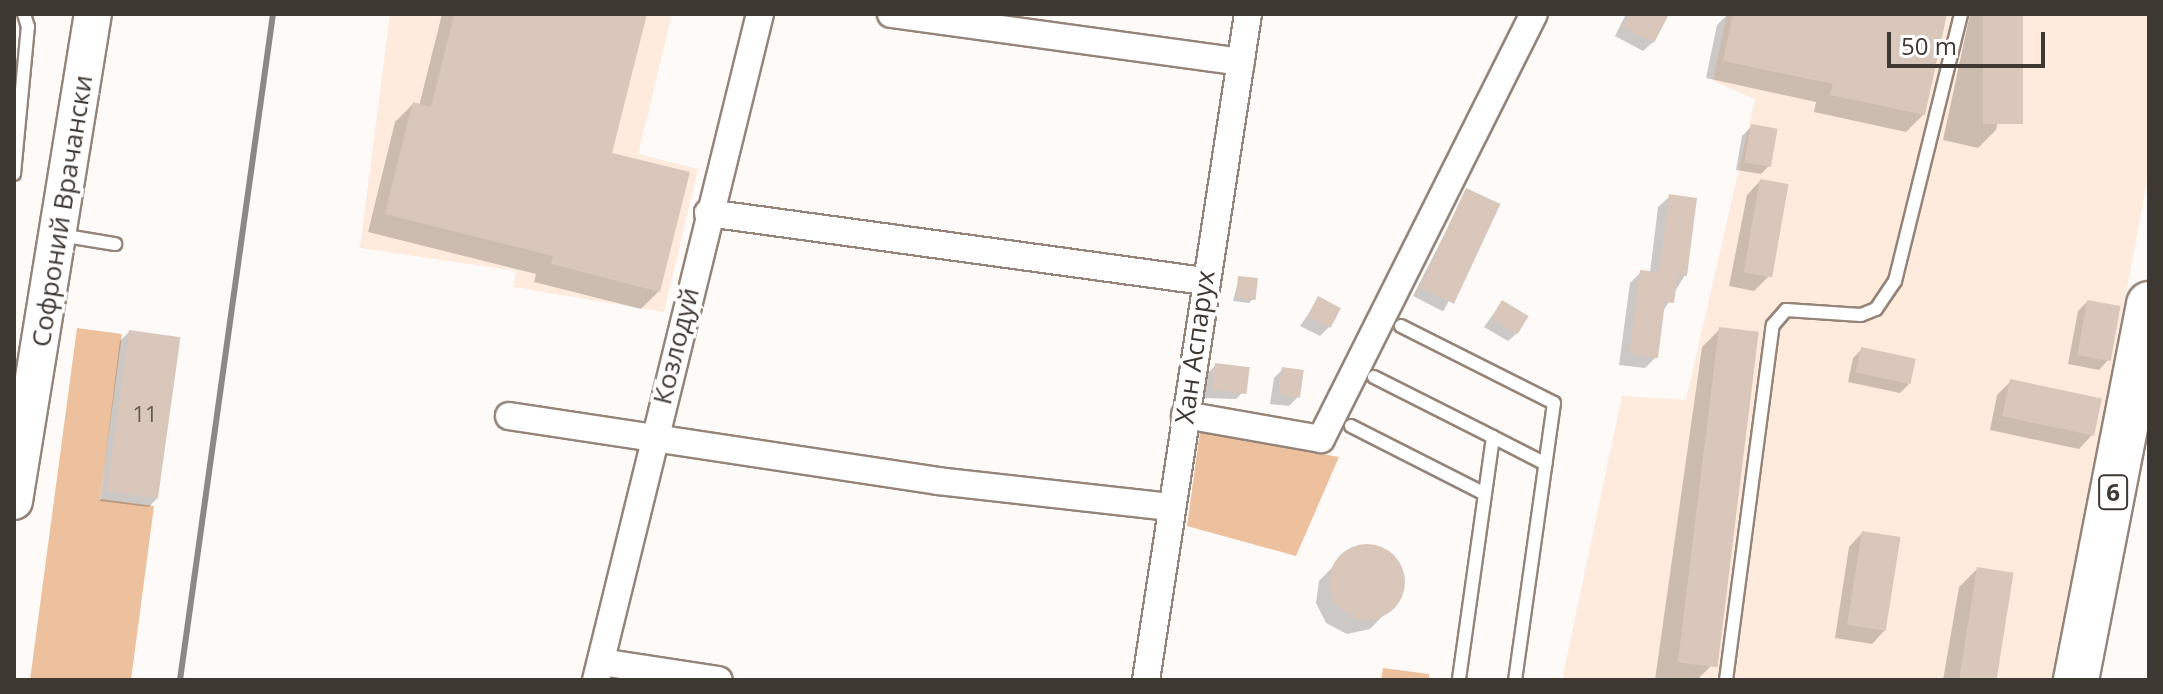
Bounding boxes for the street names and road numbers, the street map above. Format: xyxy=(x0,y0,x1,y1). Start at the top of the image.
street label: Софроний Врачански xyxy=(25,73,99,349)
street label: Хан Аспарух xyxy=(1169,268,1221,426)
street label: Козлодуй xyxy=(646,284,706,408)
road number: 6 xyxy=(2097,472,2129,512)

